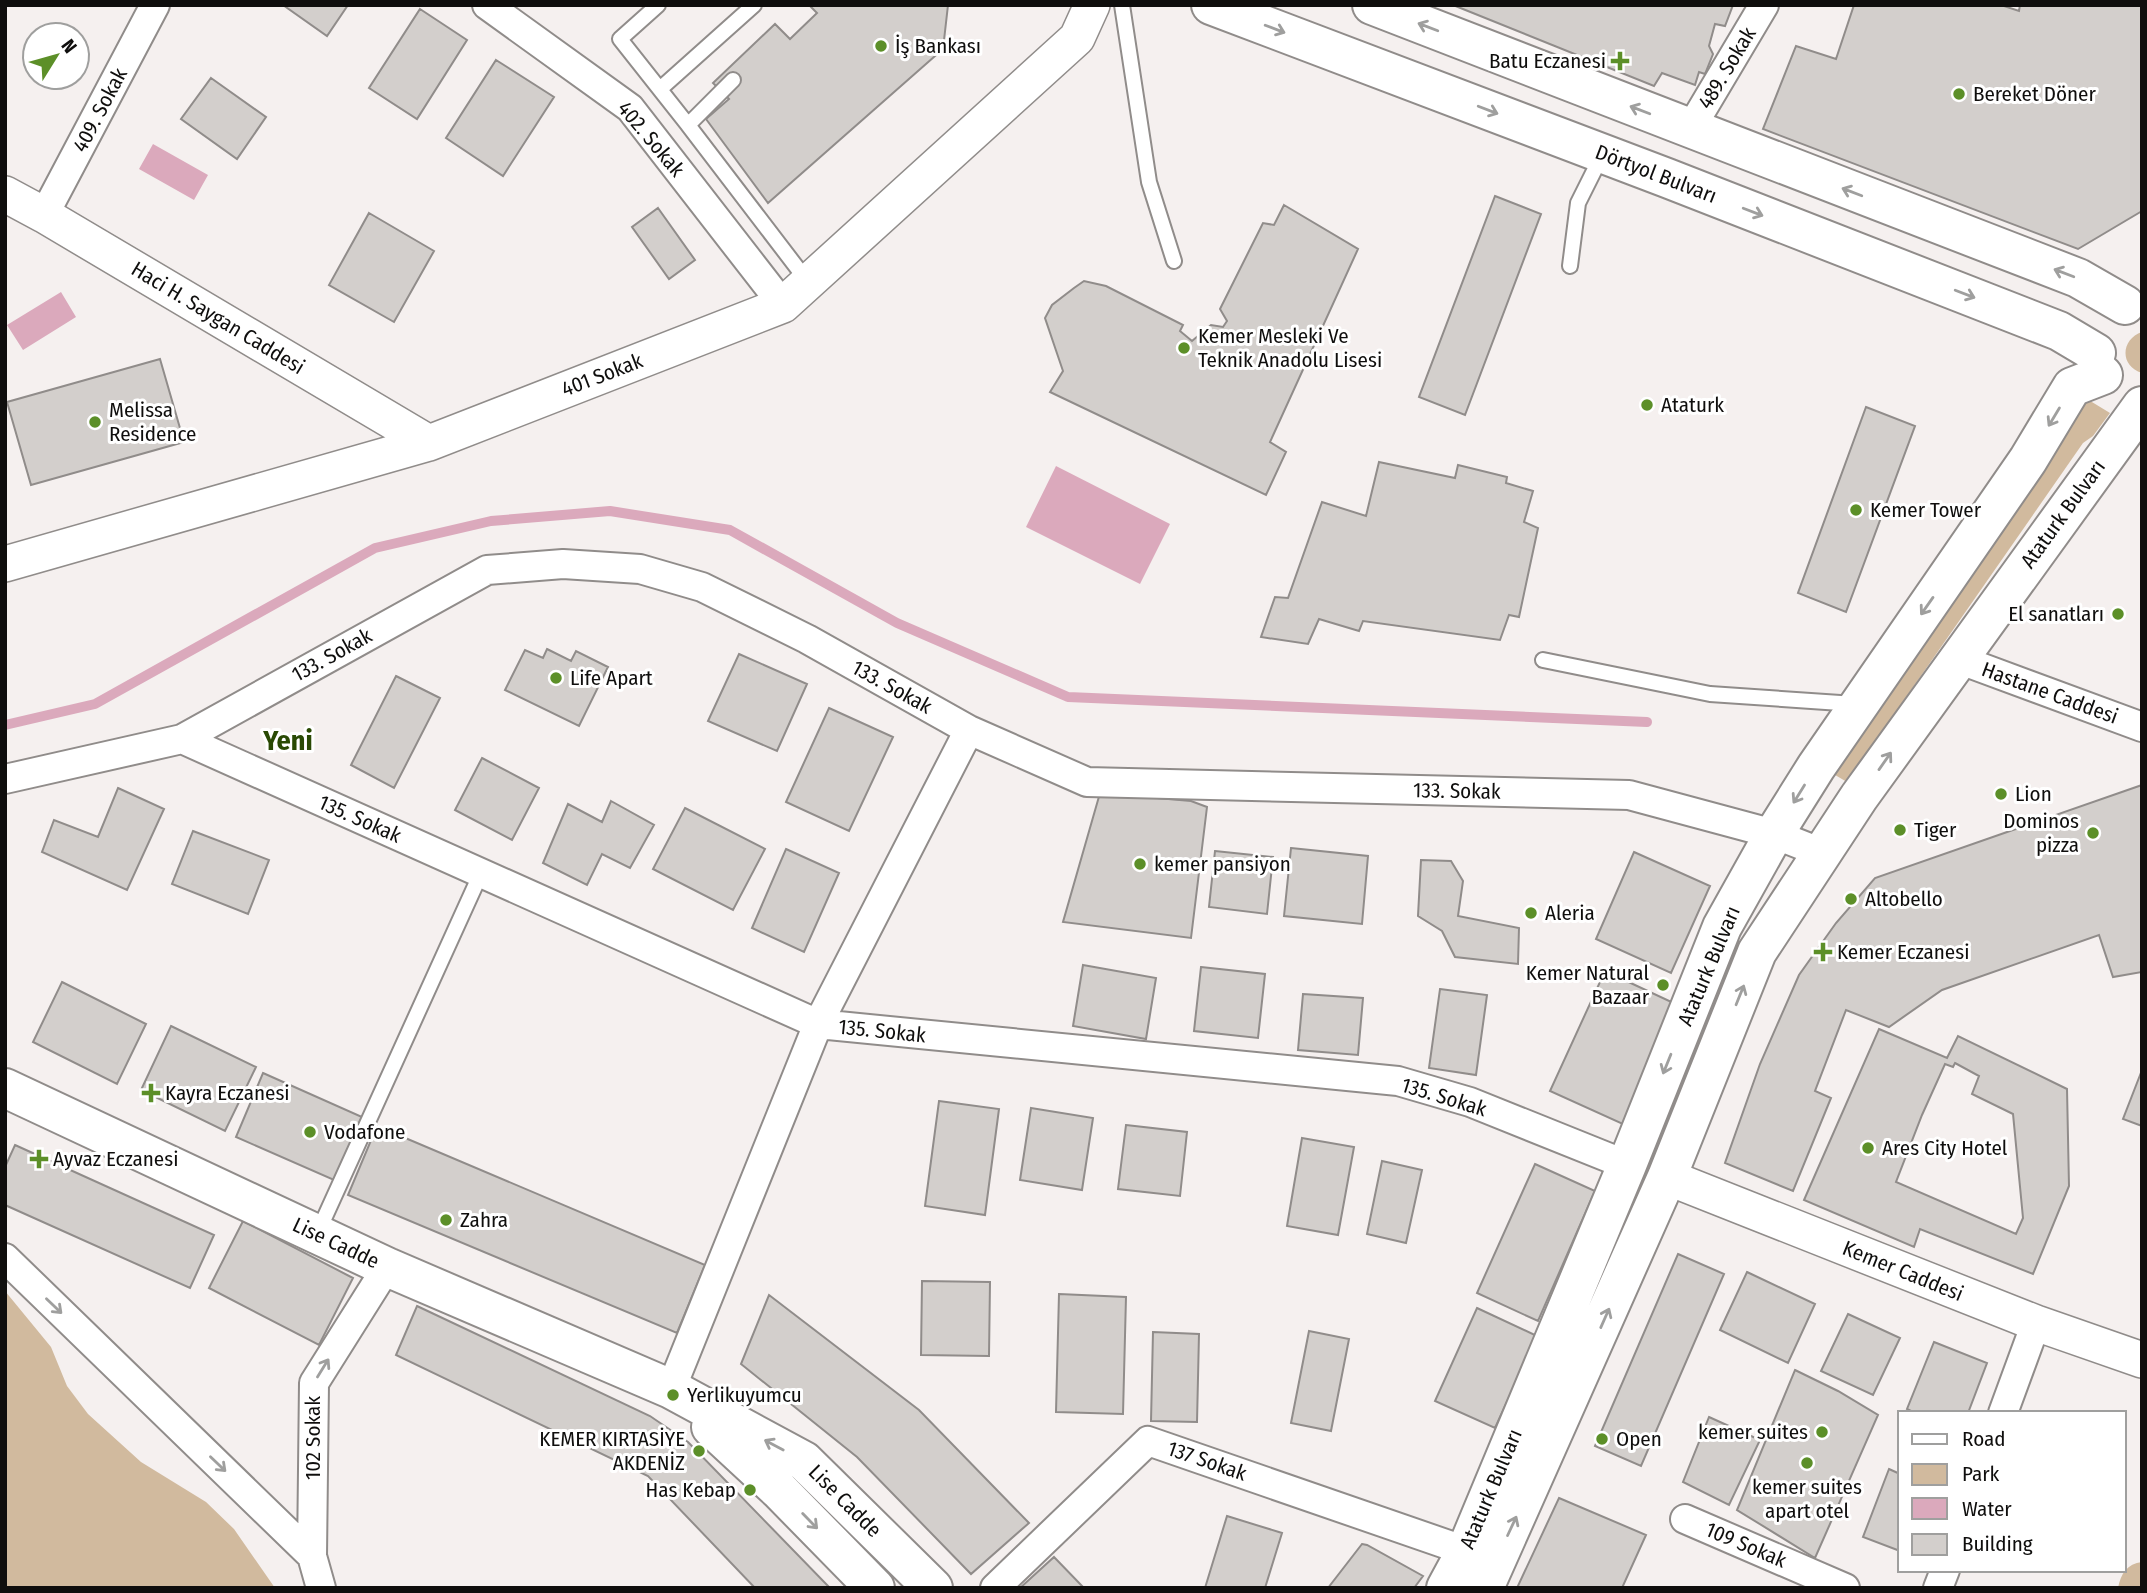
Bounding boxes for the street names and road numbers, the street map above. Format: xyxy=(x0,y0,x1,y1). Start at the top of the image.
street label: 489. Sokak xyxy=(1692,22,1762,114)
street label: 409. Sokak xyxy=(67,63,133,157)
street label: 402. Sokak xyxy=(612,96,690,182)
street label: Dörtyol Bulvarı xyxy=(1592,139,1720,209)
street label: Haci H. Saygan Caddesi xyxy=(127,256,309,380)
street label: 401 Sokak xyxy=(558,348,646,402)
street label: Ataturk Bulvarı xyxy=(2015,455,2111,573)
street label: 133. Sokak xyxy=(287,622,377,688)
street label: 133. Sokak xyxy=(847,654,937,720)
street label: Hastane Caddesi xyxy=(1978,656,2122,730)
street label: 133. Sokak xyxy=(1413,777,1501,805)
street label: 135. Sokak xyxy=(315,789,406,849)
street label: Ataturk Bulvarı xyxy=(1672,902,1746,1030)
street label: 135. Sokak xyxy=(837,1013,927,1049)
street label: 135. Sokak xyxy=(1398,1072,1490,1122)
street label: Lise Cadde xyxy=(289,1212,383,1274)
street label: Kemer Caddesi xyxy=(1839,1235,1967,1307)
street label: 102 Sokak xyxy=(300,1396,326,1480)
street label: Ataturk Bulvarı xyxy=(1454,1425,1528,1553)
street label: 137 Sokak xyxy=(1164,1435,1250,1487)
street label: Lise Cadde xyxy=(803,1459,887,1543)
street label: 109 Sokak xyxy=(1702,1516,1790,1574)

